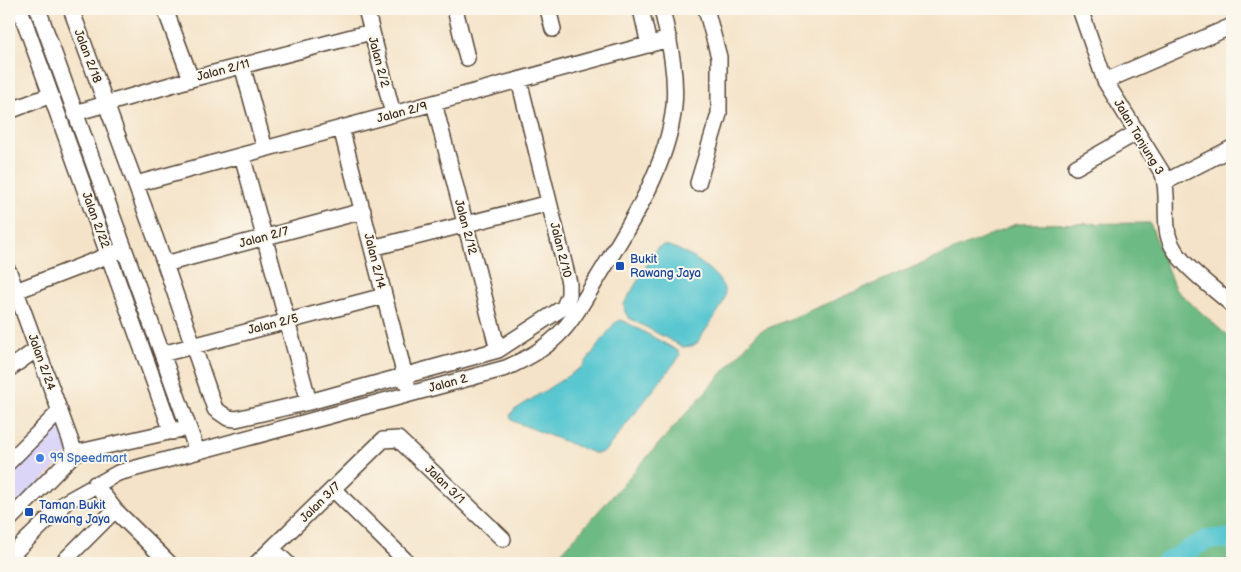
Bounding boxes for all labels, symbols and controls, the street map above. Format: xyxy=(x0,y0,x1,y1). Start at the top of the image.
street label: Jalan 2/18 xyxy=(70,27,105,85)
street label: Jalan 2/2 xyxy=(365,35,392,89)
street label: Jalan 2/11 xyxy=(195,56,251,85)
street label: Jalan Tanjung 3 xyxy=(1110,97,1167,178)
street label: Jalan 2/9 xyxy=(375,99,429,126)
street label: Jalan 2/22 xyxy=(78,190,113,250)
street label: Jalan 2/12 xyxy=(451,198,480,256)
street label: Jalan 2/10 xyxy=(546,221,575,279)
street label: Jalan 2/7 xyxy=(238,224,291,251)
street label: Jalan 2/14 xyxy=(360,232,389,291)
place label: Bukit Rawang Jaya xyxy=(630,252,701,281)
marker: Bukit Rawang Jaya xyxy=(614,260,626,272)
street label: Jalan 2/5 xyxy=(246,311,300,338)
street label: Jalan 2/24 xyxy=(24,332,59,393)
street label: Jalan 2 xyxy=(427,371,469,396)
place label: 99 Speedmart xyxy=(50,451,127,466)
marker: 99 Speedmart xyxy=(34,452,46,464)
street label: Jalan 3/1 xyxy=(422,462,468,507)
street label: Jalan 3/7 xyxy=(297,479,344,526)
place label: Taman Bukit Rawang Jaya xyxy=(39,498,110,527)
marker: Taman Bukit Rawang Jaya xyxy=(23,506,35,518)

